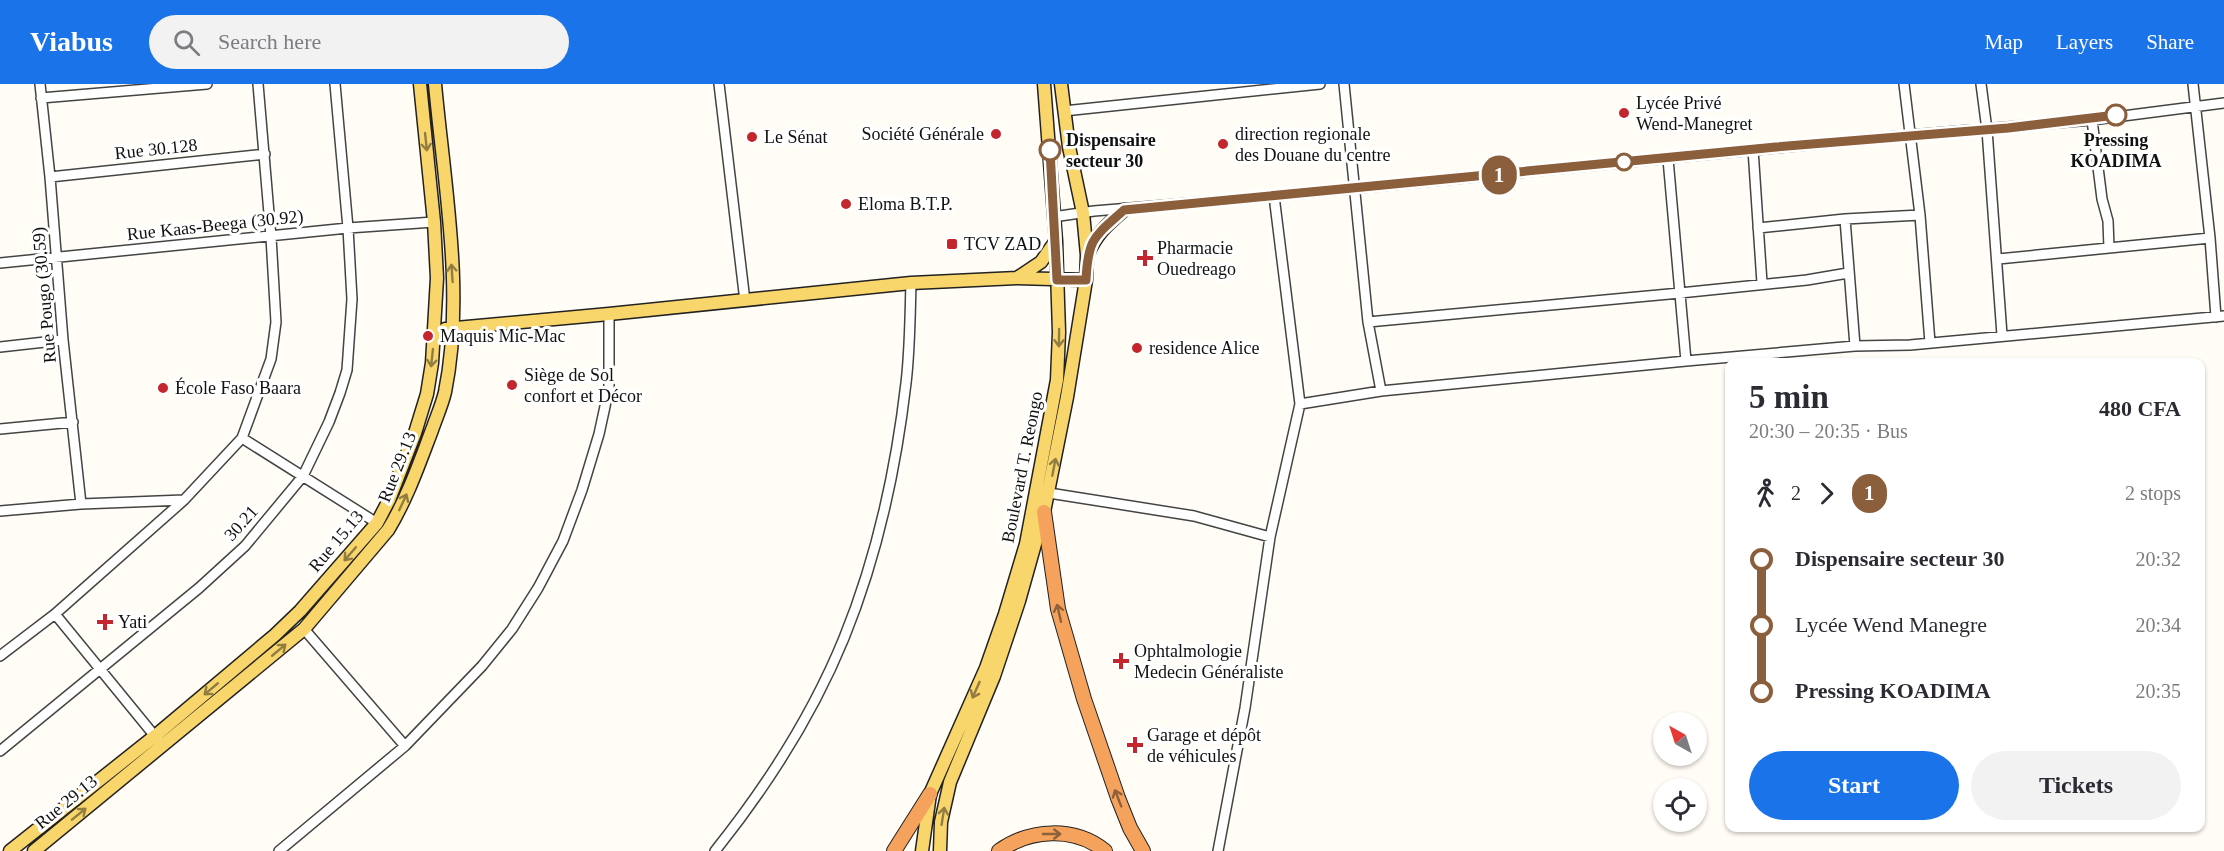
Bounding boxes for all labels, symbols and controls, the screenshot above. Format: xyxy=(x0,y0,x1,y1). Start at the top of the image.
search box xyxy=(149,15,569,69)
text: Viabus xyxy=(30,26,113,57)
icon: search xyxy=(170,26,203,59)
text: Search here xyxy=(218,29,321,54)
text: Map xyxy=(1985,30,2023,54)
text: Layers xyxy=(2056,30,2113,54)
text: Share xyxy=(2146,30,2194,54)
place label: Lycée Privé Wend-Manegret xyxy=(1636,93,1753,134)
marker: Pressing KOADIMA xyxy=(2105,104,2127,126)
marker: Lycée Privé Wend-Manegret xyxy=(1617,106,1631,120)
place label: Société Générale xyxy=(862,124,984,144)
place label: direction regionale des Douane du centre xyxy=(1235,124,1390,165)
place label: Le Sénat xyxy=(764,127,827,147)
marker: Société Générale xyxy=(989,127,1003,141)
marker: Le Sénat xyxy=(745,130,759,144)
place label: Dispensaire secteur 30 xyxy=(1066,130,1156,171)
place label: Pressing KOADIMA xyxy=(2071,130,2162,171)
one-way arrow xyxy=(421,132,432,152)
street label: Rue 30.128 xyxy=(114,135,198,163)
marker: direction regionale des Douane du centre xyxy=(1216,137,1230,151)
marker: Dispensaire secteur 30 xyxy=(1039,139,1061,161)
unlabelled marker xyxy=(1615,153,1633,171)
line badge: 1 xyxy=(1480,156,1518,194)
text: 1 xyxy=(1494,163,1504,187)
place label: Eloma B.T.P. xyxy=(858,194,953,214)
marker: Eloma B.T.P. xyxy=(839,197,853,211)
street label: Rue Kaas-Beega (30.92) xyxy=(126,206,304,245)
street label: Rue Pougo (30.59) xyxy=(28,226,61,364)
place label: TCV ZAD xyxy=(964,234,1041,254)
marker: TCV ZAD xyxy=(945,237,959,251)
place label: Pharmacie Ouedreago xyxy=(1157,238,1236,279)
marker: Pharmacie Ouedreago xyxy=(1138,251,1152,265)
one-way arrow xyxy=(447,264,458,284)
place label: Maquis Mic-Mac xyxy=(440,326,565,346)
one-way arrow xyxy=(1053,328,1065,348)
marker: Maquis Mic-Mac xyxy=(421,329,435,343)
place label: residence Alice xyxy=(1149,338,1259,358)
marker: residence Alice xyxy=(1130,341,1144,355)
one-way arrow xyxy=(426,347,437,367)
place label: Siège de Sol confort et Décor xyxy=(524,365,642,406)
place label: École Faso Baara xyxy=(175,377,301,398)
marker: Siège de Sol confort et Décor xyxy=(505,378,519,392)
text: 5 min xyxy=(1749,379,1829,415)
marker: École Faso Baara xyxy=(156,381,170,395)
street label: Boulevard T. Reongo xyxy=(998,390,1046,544)
text: 480 CFA xyxy=(2099,396,2181,421)
text: 20:30 – 20:35 · Bus xyxy=(1749,420,1908,442)
street label: Rue 29.13 xyxy=(374,429,420,505)
one-way arrow xyxy=(1049,458,1060,478)
icon: walk xyxy=(1749,477,1782,510)
icon: forward xyxy=(1810,477,1843,510)
text: 1 xyxy=(1864,481,1875,505)
text: 2 xyxy=(1791,482,1801,504)
text: 2 stops xyxy=(2125,482,2181,504)
one-way arrow xyxy=(398,493,410,511)
street label: 30.21 xyxy=(220,501,262,545)
street label: Rue 15.13 xyxy=(305,506,367,576)
one-way arrow xyxy=(343,546,357,561)
text: Dispensaire secteur 30 xyxy=(1795,546,2004,571)
text: 20:32 xyxy=(2135,548,2181,570)
one-way arrow xyxy=(1053,603,1065,622)
place label: Yati xyxy=(118,612,147,632)
text: Lycée Wend Manegre xyxy=(1795,612,1987,637)
marker: Yati xyxy=(96,613,114,631)
text: 20:34 xyxy=(2135,614,2181,636)
place label: Ophtalmologie Medecin Généraliste xyxy=(1134,641,1283,682)
one-way arrow xyxy=(271,644,287,657)
marker: Ophtalmologie Medecin Généraliste xyxy=(1112,652,1130,670)
text: Pressing KOADIMA xyxy=(1795,678,1991,703)
one-way arrow xyxy=(970,680,981,698)
text: 20:35 xyxy=(2135,680,2181,702)
one-way arrow xyxy=(204,682,219,696)
north arrow xyxy=(1653,712,1707,766)
map controls xyxy=(1653,712,1707,832)
place label: Garage et dépôt de véhicules xyxy=(1147,725,1261,766)
marker: Garage et dépôt de véhicules xyxy=(1128,738,1142,752)
button: Start xyxy=(1749,751,1959,820)
button: Tickets xyxy=(1971,751,2181,820)
street label: Rue 29.13 xyxy=(31,771,101,833)
button: locate xyxy=(1653,778,1707,832)
one-way arrow xyxy=(1112,790,1123,808)
one-way arrow xyxy=(937,807,948,826)
one-way arrow xyxy=(71,808,87,821)
one-way arrow xyxy=(1041,828,1061,840)

